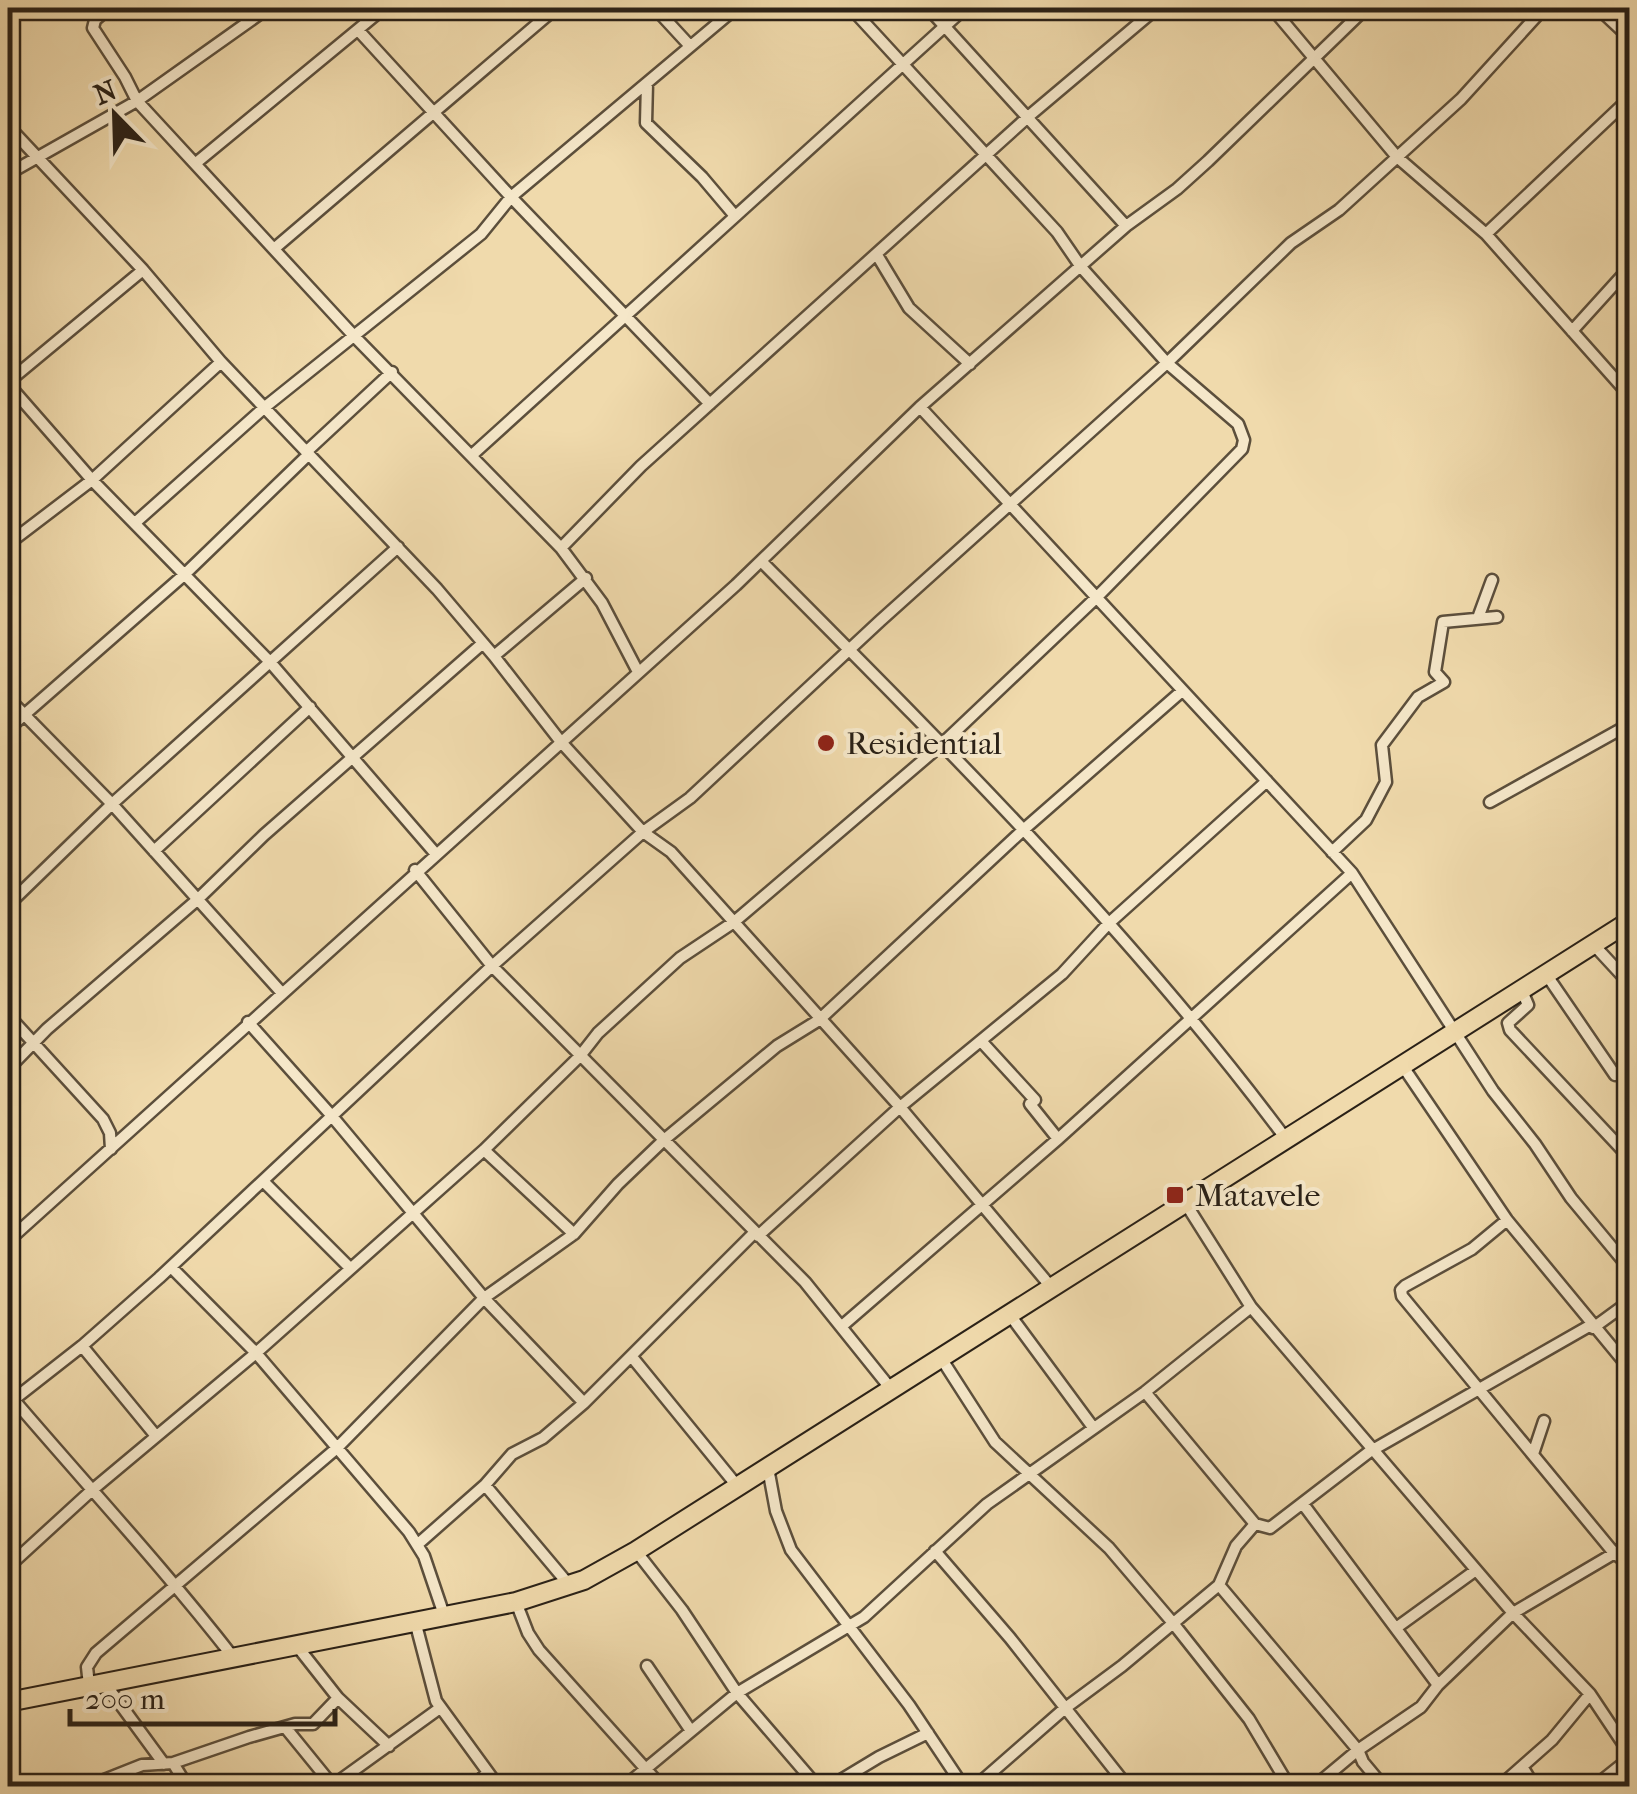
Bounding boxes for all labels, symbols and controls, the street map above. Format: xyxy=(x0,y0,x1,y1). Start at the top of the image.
north arrow xyxy=(65,65,165,165)
text: N xyxy=(89,73,122,112)
place label: Residential xyxy=(846,725,1002,762)
marker: Residential xyxy=(815,732,837,754)
place label: Matavele xyxy=(1195,1177,1320,1214)
marker: Matavele xyxy=(1164,1184,1186,1206)
scale bar xyxy=(70,1664,335,1726)
text: 200 m xyxy=(85,1682,165,1717)

